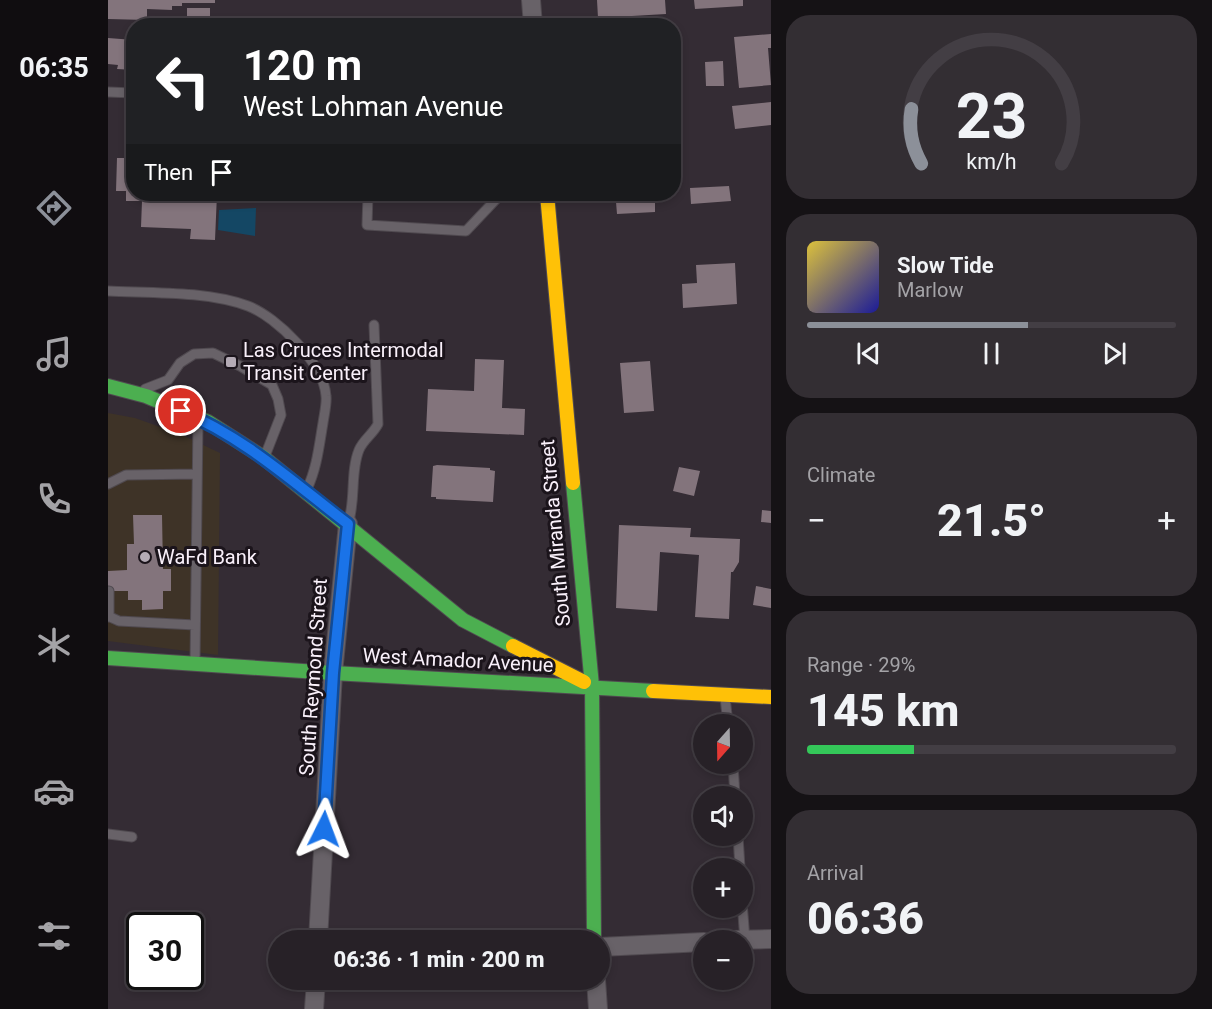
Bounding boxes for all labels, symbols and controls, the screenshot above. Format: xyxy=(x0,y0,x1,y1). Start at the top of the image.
text: 120 m xyxy=(243,41,362,90)
icon: left xyxy=(144,42,222,120)
text: 06:35 xyxy=(19,52,89,84)
text: 23 xyxy=(956,80,1027,153)
text: West Lohman Avenue xyxy=(243,91,503,123)
text: km/h xyxy=(966,149,1017,174)
icon: arrive xyxy=(205,156,238,189)
text: Then xyxy=(144,160,193,185)
icon: directions xyxy=(33,187,75,229)
text: Slow Tide xyxy=(897,253,994,278)
text: Marlow xyxy=(897,278,963,302)
icon: music xyxy=(33,333,75,375)
icon: previous xyxy=(852,337,885,370)
icon: pause xyxy=(975,337,1008,370)
icon: next xyxy=(1098,337,1131,370)
place label: Las Cruces Intermodal Transit Center xyxy=(243,338,444,385)
marker: Las Cruces Intermodal Transit Center xyxy=(224,355,238,369)
pin xyxy=(155,385,206,436)
icon: arrive xyxy=(164,394,197,427)
street label: South Miranda Street xyxy=(535,439,575,627)
text: Climate xyxy=(807,463,875,487)
icon: phone xyxy=(33,478,75,520)
text: 21.5° xyxy=(937,494,1046,547)
text: − xyxy=(807,501,826,540)
text: + xyxy=(1157,501,1176,540)
place label: WaFd Bank xyxy=(157,545,258,569)
marker: WaFd Bank xyxy=(138,550,152,564)
street label: South Reymond Street xyxy=(294,577,332,777)
icon: climate xyxy=(33,624,75,666)
street label: West Amador Avenue xyxy=(362,643,554,677)
text: Range · 29% xyxy=(807,653,915,677)
text: 145 km xyxy=(807,684,959,737)
north arrow xyxy=(693,714,753,774)
map controls xyxy=(693,714,753,990)
icon: car xyxy=(33,770,75,812)
button: sound xyxy=(693,786,753,846)
position arrow xyxy=(292,797,356,861)
button: + xyxy=(693,858,753,918)
text: Arrival xyxy=(807,861,864,885)
text: 06:36 xyxy=(807,892,924,945)
speed limit sign: 30 xyxy=(126,912,204,990)
icon: filters xyxy=(33,915,75,957)
button: − xyxy=(693,930,753,990)
text: 06:36 · 1 min · 200 m xyxy=(334,947,544,972)

